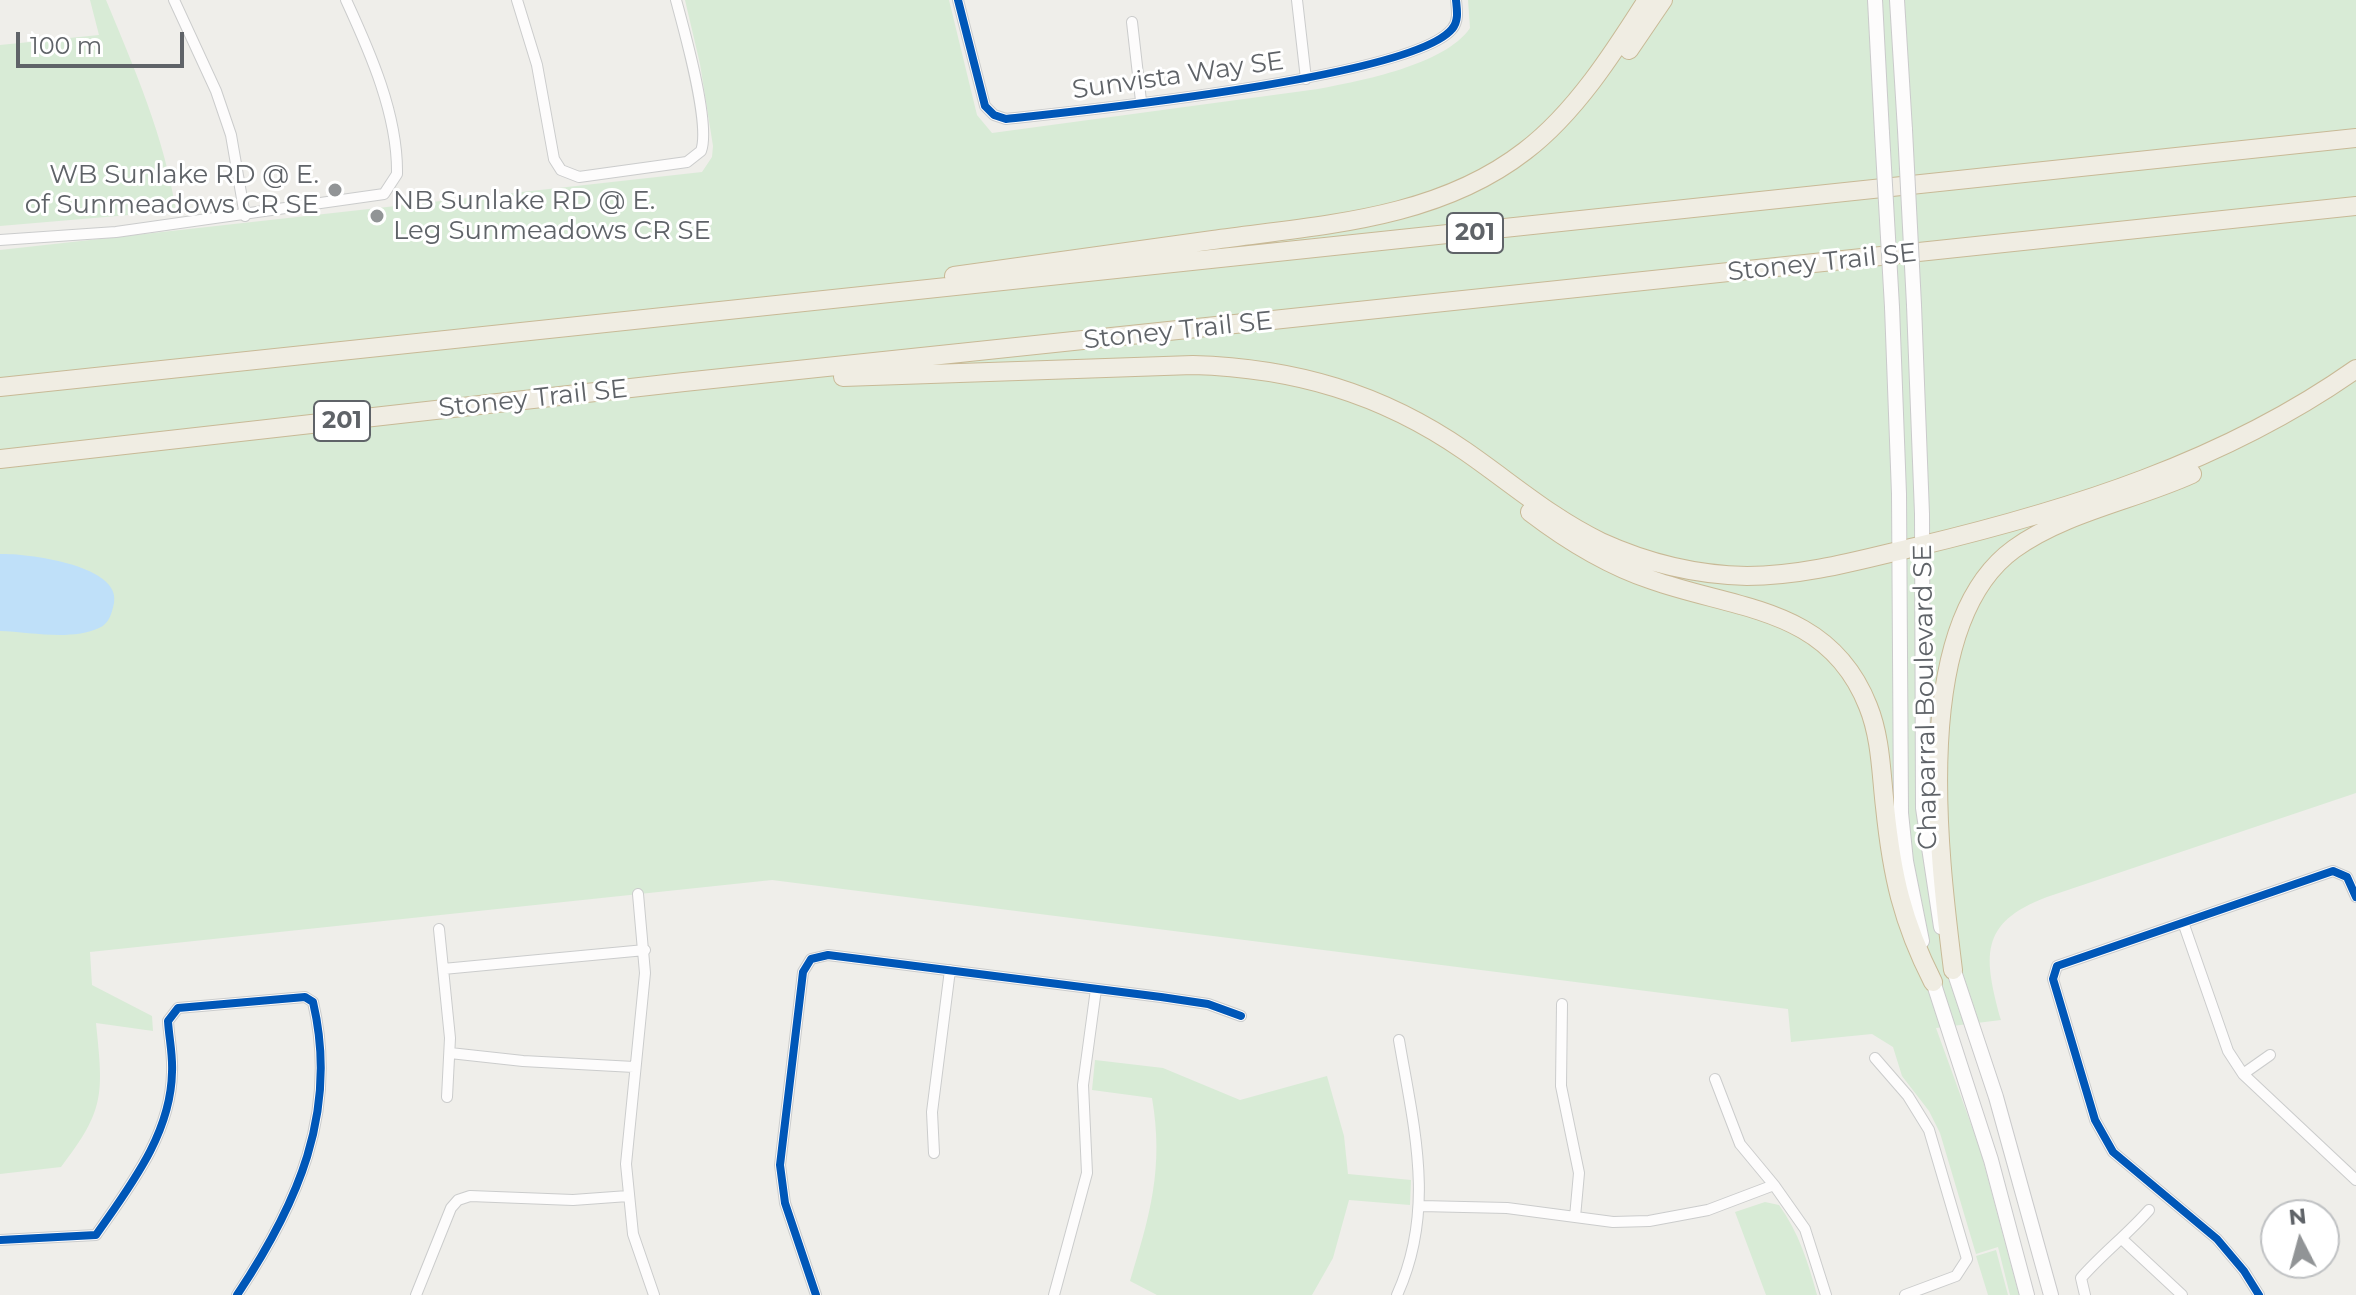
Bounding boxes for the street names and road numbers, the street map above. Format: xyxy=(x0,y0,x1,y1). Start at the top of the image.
street label: Sunvista Way SE xyxy=(1070,46,1286,106)
road number: 201 xyxy=(1447,213,1503,253)
street label: Stoney Trail SE xyxy=(1726,238,1918,288)
street label: Stoney Trail SE xyxy=(1082,306,1274,356)
street label: Stoney Trail SE xyxy=(437,374,629,424)
road number: 201 xyxy=(314,401,370,441)
street label: Chaparral Boulevard SE xyxy=(1908,544,1944,850)

